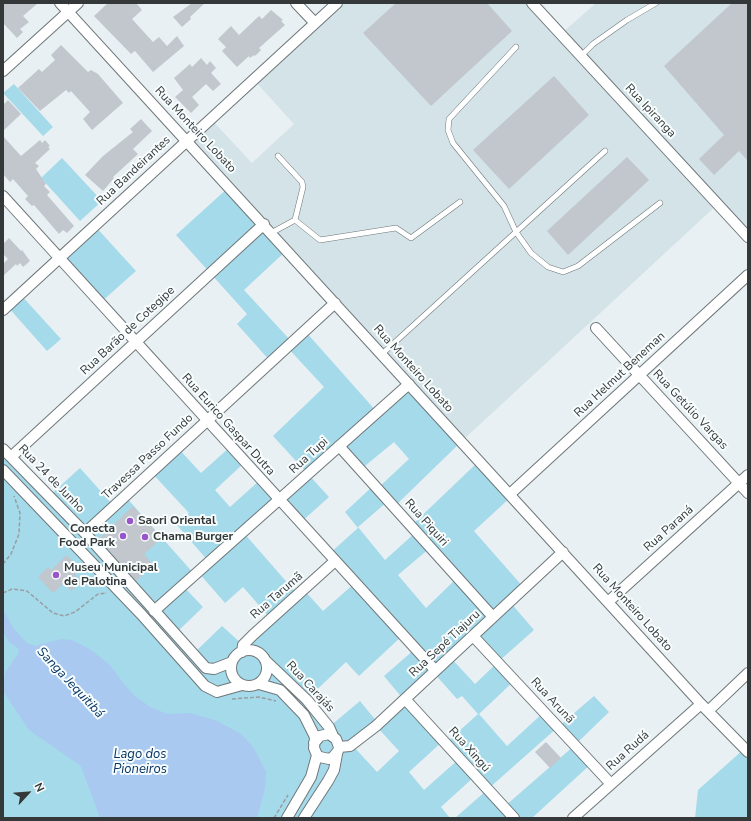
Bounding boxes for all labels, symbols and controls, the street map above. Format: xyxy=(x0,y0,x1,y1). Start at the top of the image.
street label: Rua Ipiranga xyxy=(622,81,678,141)
street label: Rua Monteiro Lobato xyxy=(151,84,239,176)
street label: Rua Bandeirantes xyxy=(94,133,174,209)
street label: Rua Barão de Cotegipe xyxy=(78,284,178,378)
street label: Rua Monteiro Lobato xyxy=(370,322,456,416)
street label: Rua Helmut Beneman xyxy=(572,329,668,421)
street label: Rua Getúlio Vargas xyxy=(649,367,731,453)
street label: Rua Eurico Gaspar Dutra xyxy=(178,371,278,479)
street label: Travessa Passo Fundo xyxy=(100,411,196,503)
street label: Rua Tupi xyxy=(287,435,331,477)
street label: Rua 24 de Junho xyxy=(15,442,87,516)
street label: Rua Piquiri xyxy=(401,497,451,549)
street label: Rua Paraná xyxy=(641,503,697,555)
place label: Saori Oriental xyxy=(138,514,216,528)
marker: Saori Oriental xyxy=(125,516,135,526)
place label: Conecta Food Park xyxy=(59,522,115,550)
place label: Chama Burger xyxy=(153,530,233,544)
marker: Conecta Food Park xyxy=(118,531,128,541)
marker: Chama Burger xyxy=(140,532,150,542)
place label: Museu Municipal de Palotina xyxy=(64,561,158,589)
street label: Rua Monteiro Lobato xyxy=(589,561,675,655)
street label: Rua Tarumã xyxy=(248,569,306,623)
marker: Museu Municipal de Palotina xyxy=(51,570,61,580)
street label: Rua Sepé Tiajuru xyxy=(407,608,483,680)
water label: Sanga Jequitibá xyxy=(33,644,107,722)
street label: Rua Carajás xyxy=(283,659,337,715)
street label: Rua Arunã xyxy=(527,675,577,727)
street label: Rua Xingú xyxy=(445,725,493,775)
street label: Rua Rudá xyxy=(604,728,652,774)
water label: Lago dos Pioneiros xyxy=(113,747,167,778)
north arrow xyxy=(8,773,48,813)
text: N xyxy=(31,781,48,795)

